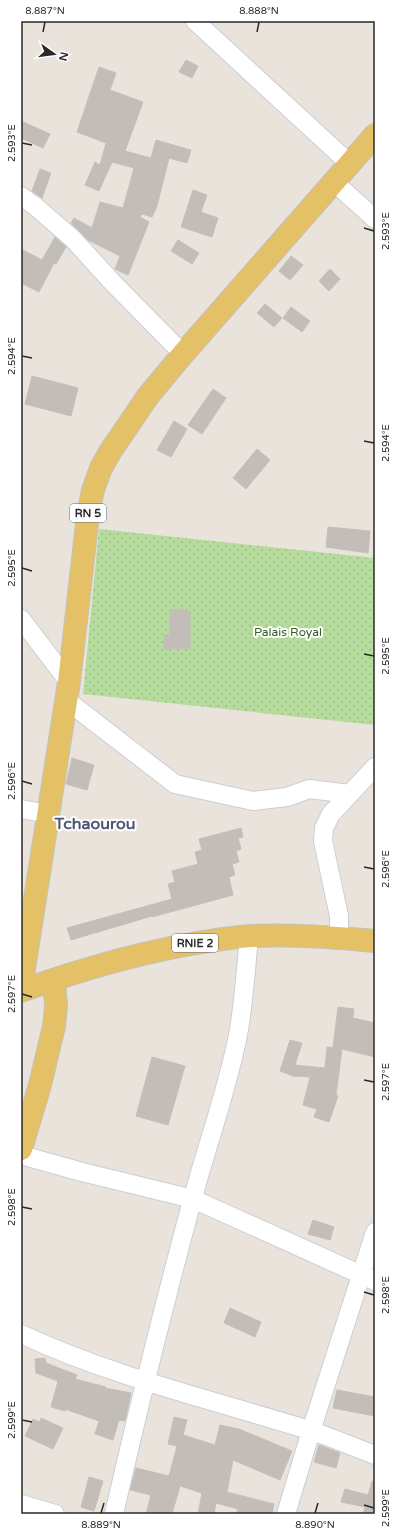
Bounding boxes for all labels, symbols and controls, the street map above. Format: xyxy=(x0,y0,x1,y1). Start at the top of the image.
text: 8.887°N xyxy=(25,5,65,17)
text: 8.888°N xyxy=(239,5,279,17)
north arrow xyxy=(34,34,74,74)
text: N xyxy=(56,50,71,62)
text: 2.593°E xyxy=(6,124,18,162)
text: 2.593°E xyxy=(380,212,392,250)
text: 2.594°E xyxy=(6,337,18,375)
text: 2.594°E xyxy=(380,424,392,462)
road number: RN 5 xyxy=(70,504,106,522)
text: 2.595°E xyxy=(6,549,18,587)
park label: Palais Royal xyxy=(254,625,322,639)
text: 2.595°E xyxy=(380,637,392,675)
text: 2.596°E xyxy=(6,762,18,800)
district label: Tchaourou xyxy=(54,814,135,834)
text: 2.596°E xyxy=(380,850,392,888)
road number: RNIE 2 xyxy=(172,934,218,952)
text: 2.597°E xyxy=(6,975,18,1013)
text: 2.597°E xyxy=(380,1063,392,1101)
text: 2.598°E xyxy=(6,1188,18,1226)
text: 2.598°E xyxy=(380,1276,392,1314)
text: 2.599°E xyxy=(6,1401,18,1439)
text: 2.599°E xyxy=(380,1489,392,1527)
text: 8.889°N xyxy=(81,1519,121,1531)
text: 8.890°N xyxy=(295,1519,335,1531)

